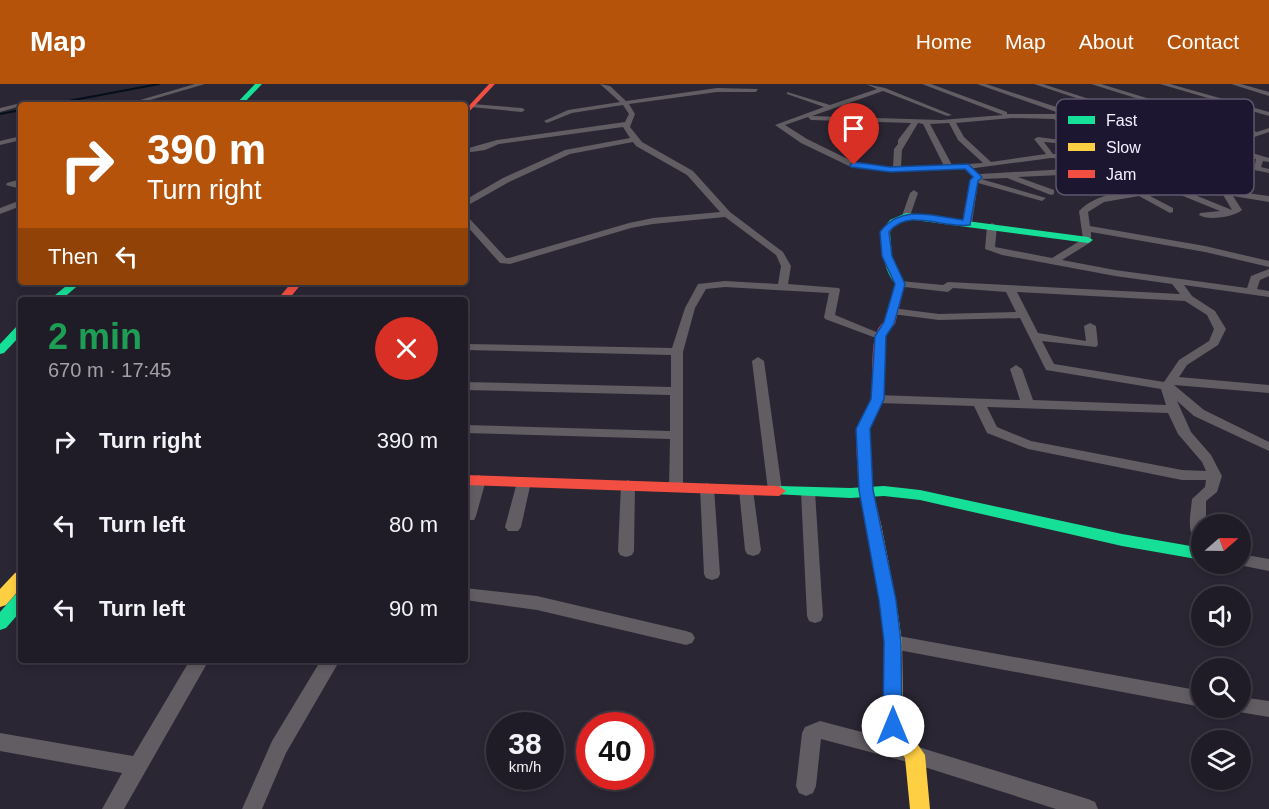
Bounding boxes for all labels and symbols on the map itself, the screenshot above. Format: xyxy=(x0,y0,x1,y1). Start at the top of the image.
legend xyxy=(1056,99,1254,195)
pin xyxy=(828,103,879,165)
text: Fast xyxy=(1106,112,1138,129)
text: Slow xyxy=(1106,139,1141,156)
text: Jam xyxy=(1106,166,1136,183)
north arrow xyxy=(1191,514,1251,574)
position arrow xyxy=(861,694,925,758)
speed limit sign: 40 xyxy=(576,712,654,790)

